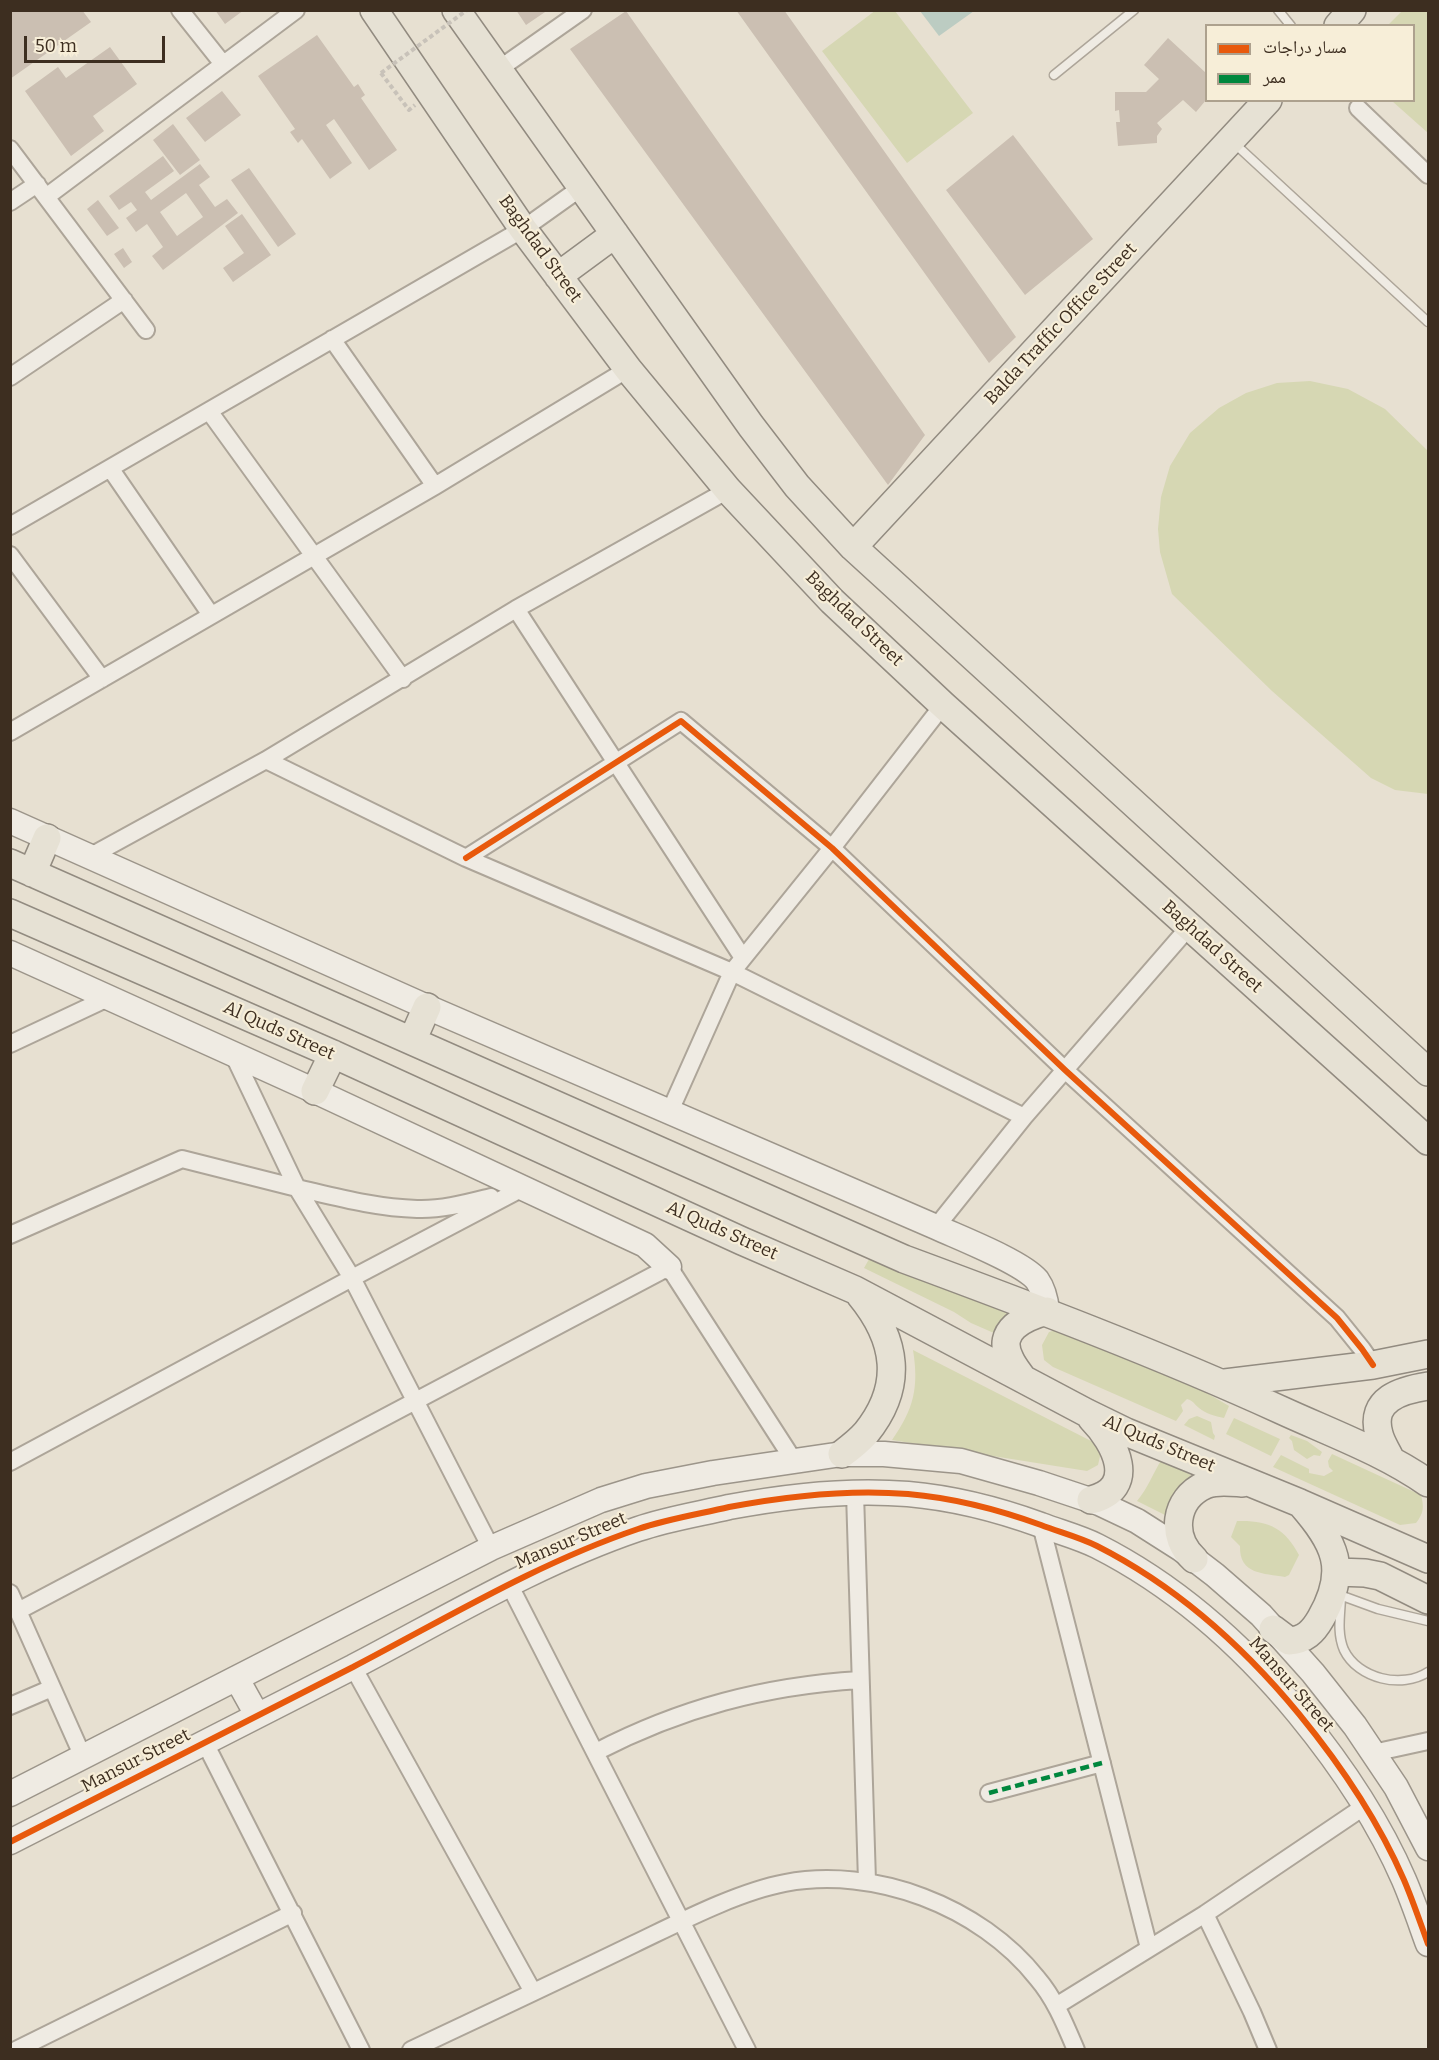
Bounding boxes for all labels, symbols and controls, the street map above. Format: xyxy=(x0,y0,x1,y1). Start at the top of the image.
scale bar xyxy=(27,24,168,62)
legend xyxy=(1205,24,1415,102)
text: 50 m xyxy=(35,35,77,57)
text: مسار دراجات xyxy=(1263,36,1347,58)
text: ممر xyxy=(1263,66,1286,88)
street label: Baghdad Street xyxy=(494,191,586,307)
street label: Balda Traffic Office Street xyxy=(980,239,1142,409)
street label: Baghdad Street xyxy=(801,567,907,671)
street label: Baghdad Street xyxy=(1157,896,1267,998)
street label: Al Quds Street xyxy=(220,997,338,1065)
street label: Al Quds Street xyxy=(663,1197,781,1265)
street label: Al Quds Street xyxy=(1100,1411,1218,1477)
street label: Mansur Street xyxy=(512,1508,630,1574)
street label: Mansur Street xyxy=(1244,1633,1338,1737)
street label: Mansur Street xyxy=(78,1724,194,1798)

